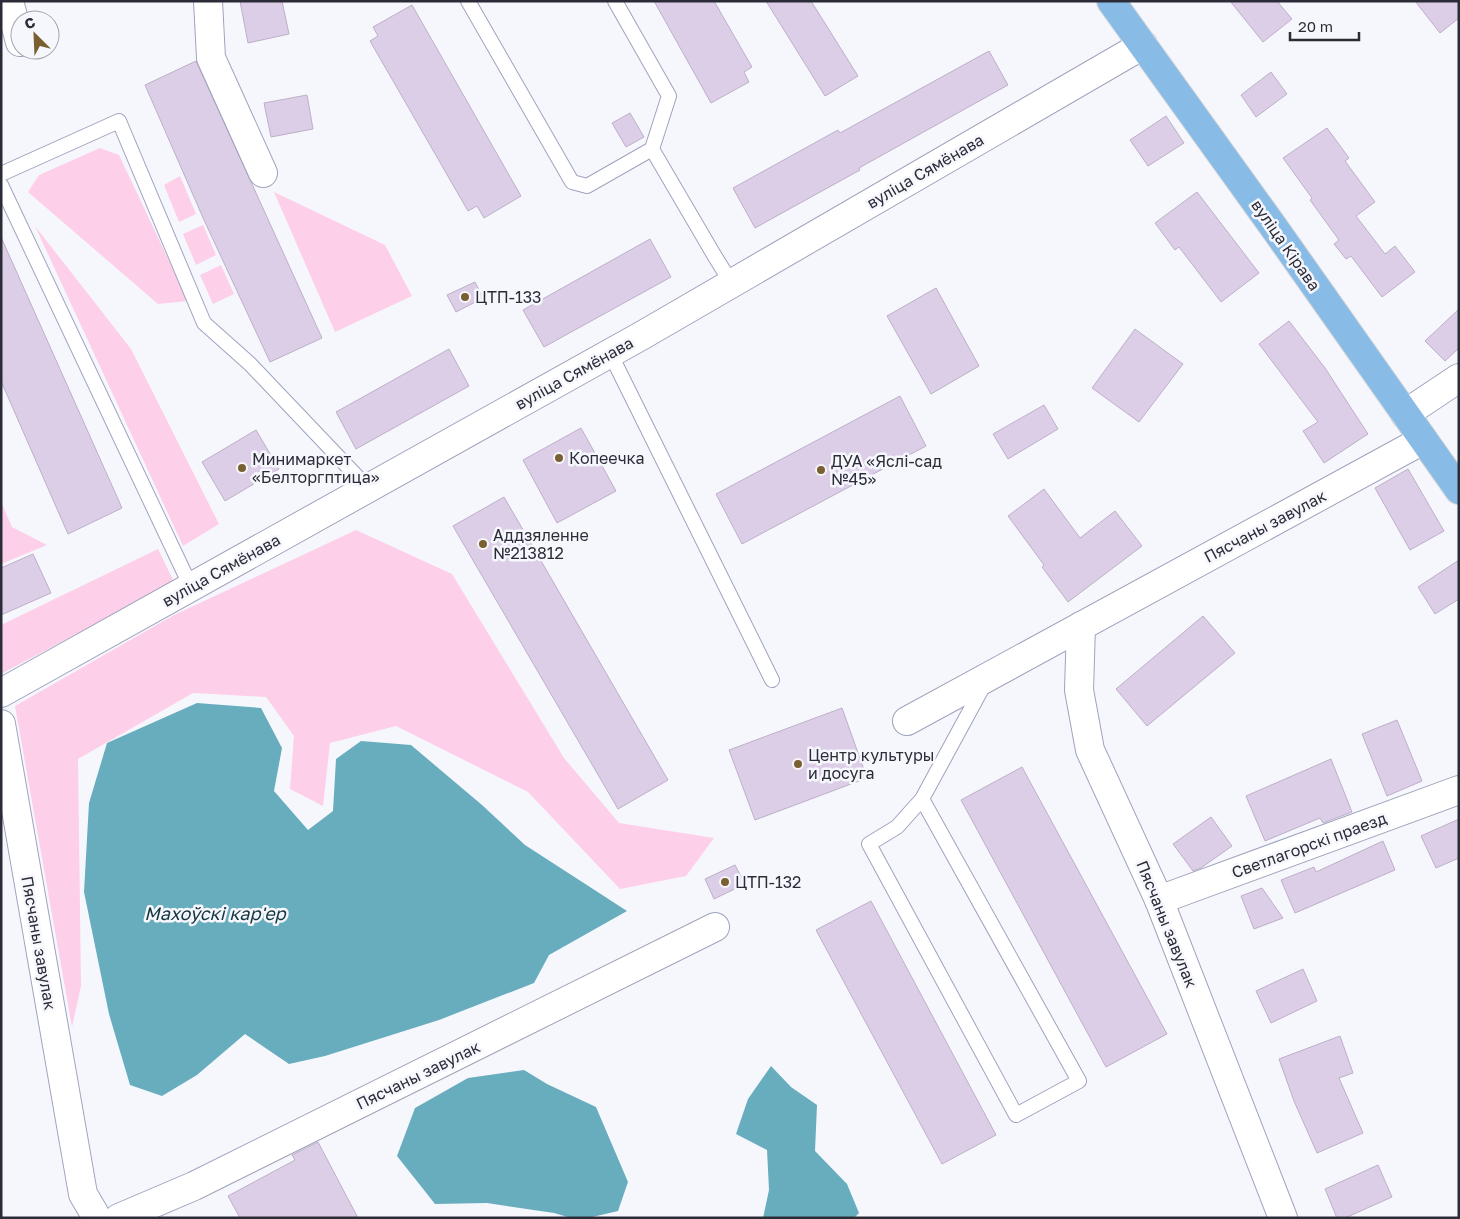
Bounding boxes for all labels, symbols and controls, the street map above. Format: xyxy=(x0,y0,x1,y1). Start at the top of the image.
north arrow xyxy=(10,10,60,60)
scale bar xyxy=(1290,10,1359,42)
text: С xyxy=(22,13,38,32)
text: 20 m xyxy=(1298,17,1333,35)
street label: вуліца Сямёнава xyxy=(863,129,987,213)
street label: вуліца Кірава xyxy=(1247,196,1325,294)
place label: ЦТП-133 xyxy=(475,287,541,307)
marker: ЦТП-133 xyxy=(459,291,471,303)
street label: вуліца Сямёнава xyxy=(512,332,636,414)
place label: Копеечка xyxy=(569,448,645,468)
place label: Минимаркет «Белторгптица» xyxy=(252,449,380,487)
place label: ДУА «Яслі-сад №45» xyxy=(831,451,942,489)
marker: Копеечка xyxy=(553,452,565,464)
marker: Минимаркет «Белторгптица» xyxy=(236,462,248,474)
marker: ДУА «Яслі-сад №45» xyxy=(815,464,827,476)
street label: Пясчаны завулак xyxy=(1200,485,1330,567)
place label: Аддзяленне №213812 xyxy=(493,525,589,563)
street label: вуліца Сямёнава xyxy=(159,529,283,611)
marker: Аддзяленне №213812 xyxy=(477,538,489,550)
place label: Центр культуры и досуга xyxy=(808,745,934,783)
marker: Центр культуры и досуга xyxy=(792,758,804,770)
street label: Светлагорскі праезд xyxy=(1229,808,1389,882)
street label: Пясчаны завулак xyxy=(1132,857,1202,991)
place label: ЦТП-132 xyxy=(735,872,801,892)
street label: Пясчаны завулак xyxy=(17,874,61,1012)
marker: ЦТП-132 xyxy=(719,876,731,888)
water label: Махоўскі кар'ер xyxy=(144,902,288,924)
street label: Пясчаны завулак xyxy=(353,1036,483,1114)

